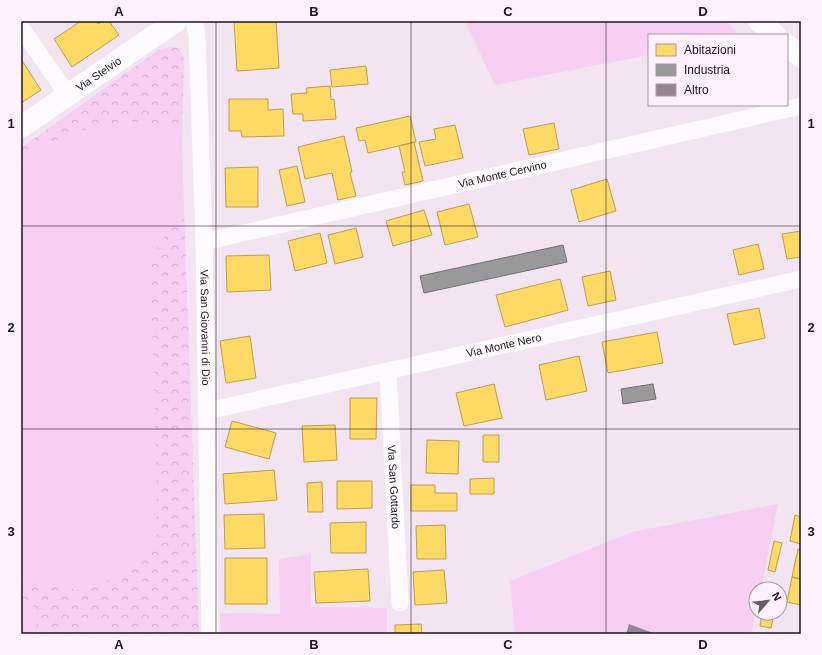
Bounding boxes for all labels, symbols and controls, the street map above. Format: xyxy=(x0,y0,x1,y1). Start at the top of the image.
text: A xyxy=(114,4,124,19)
text: B xyxy=(309,4,319,19)
text: C xyxy=(503,4,513,19)
text: D xyxy=(698,4,708,19)
legend xyxy=(648,34,788,106)
text: Abitazioni xyxy=(684,43,736,57)
street label: Via Stelvio xyxy=(74,54,123,94)
text: Industria xyxy=(684,63,730,77)
text: Altro xyxy=(684,83,709,97)
text: 1 xyxy=(7,116,15,131)
text: 1 xyxy=(807,116,815,131)
street label: Via Monte Cervino xyxy=(457,158,548,190)
street label: Via San Giovanni di Dio xyxy=(198,269,212,386)
text: 2 xyxy=(7,320,15,335)
text: 2 xyxy=(807,320,815,335)
street label: Via Monte Nero xyxy=(465,331,542,359)
street label: Via San Gottardo xyxy=(386,444,402,529)
text: 3 xyxy=(7,524,15,539)
text: 3 xyxy=(807,524,815,539)
north arrow xyxy=(748,581,788,621)
text: N xyxy=(770,590,784,603)
text: A xyxy=(114,637,124,652)
text: B xyxy=(309,637,319,652)
text: C xyxy=(503,637,513,652)
text: D xyxy=(698,637,708,652)

